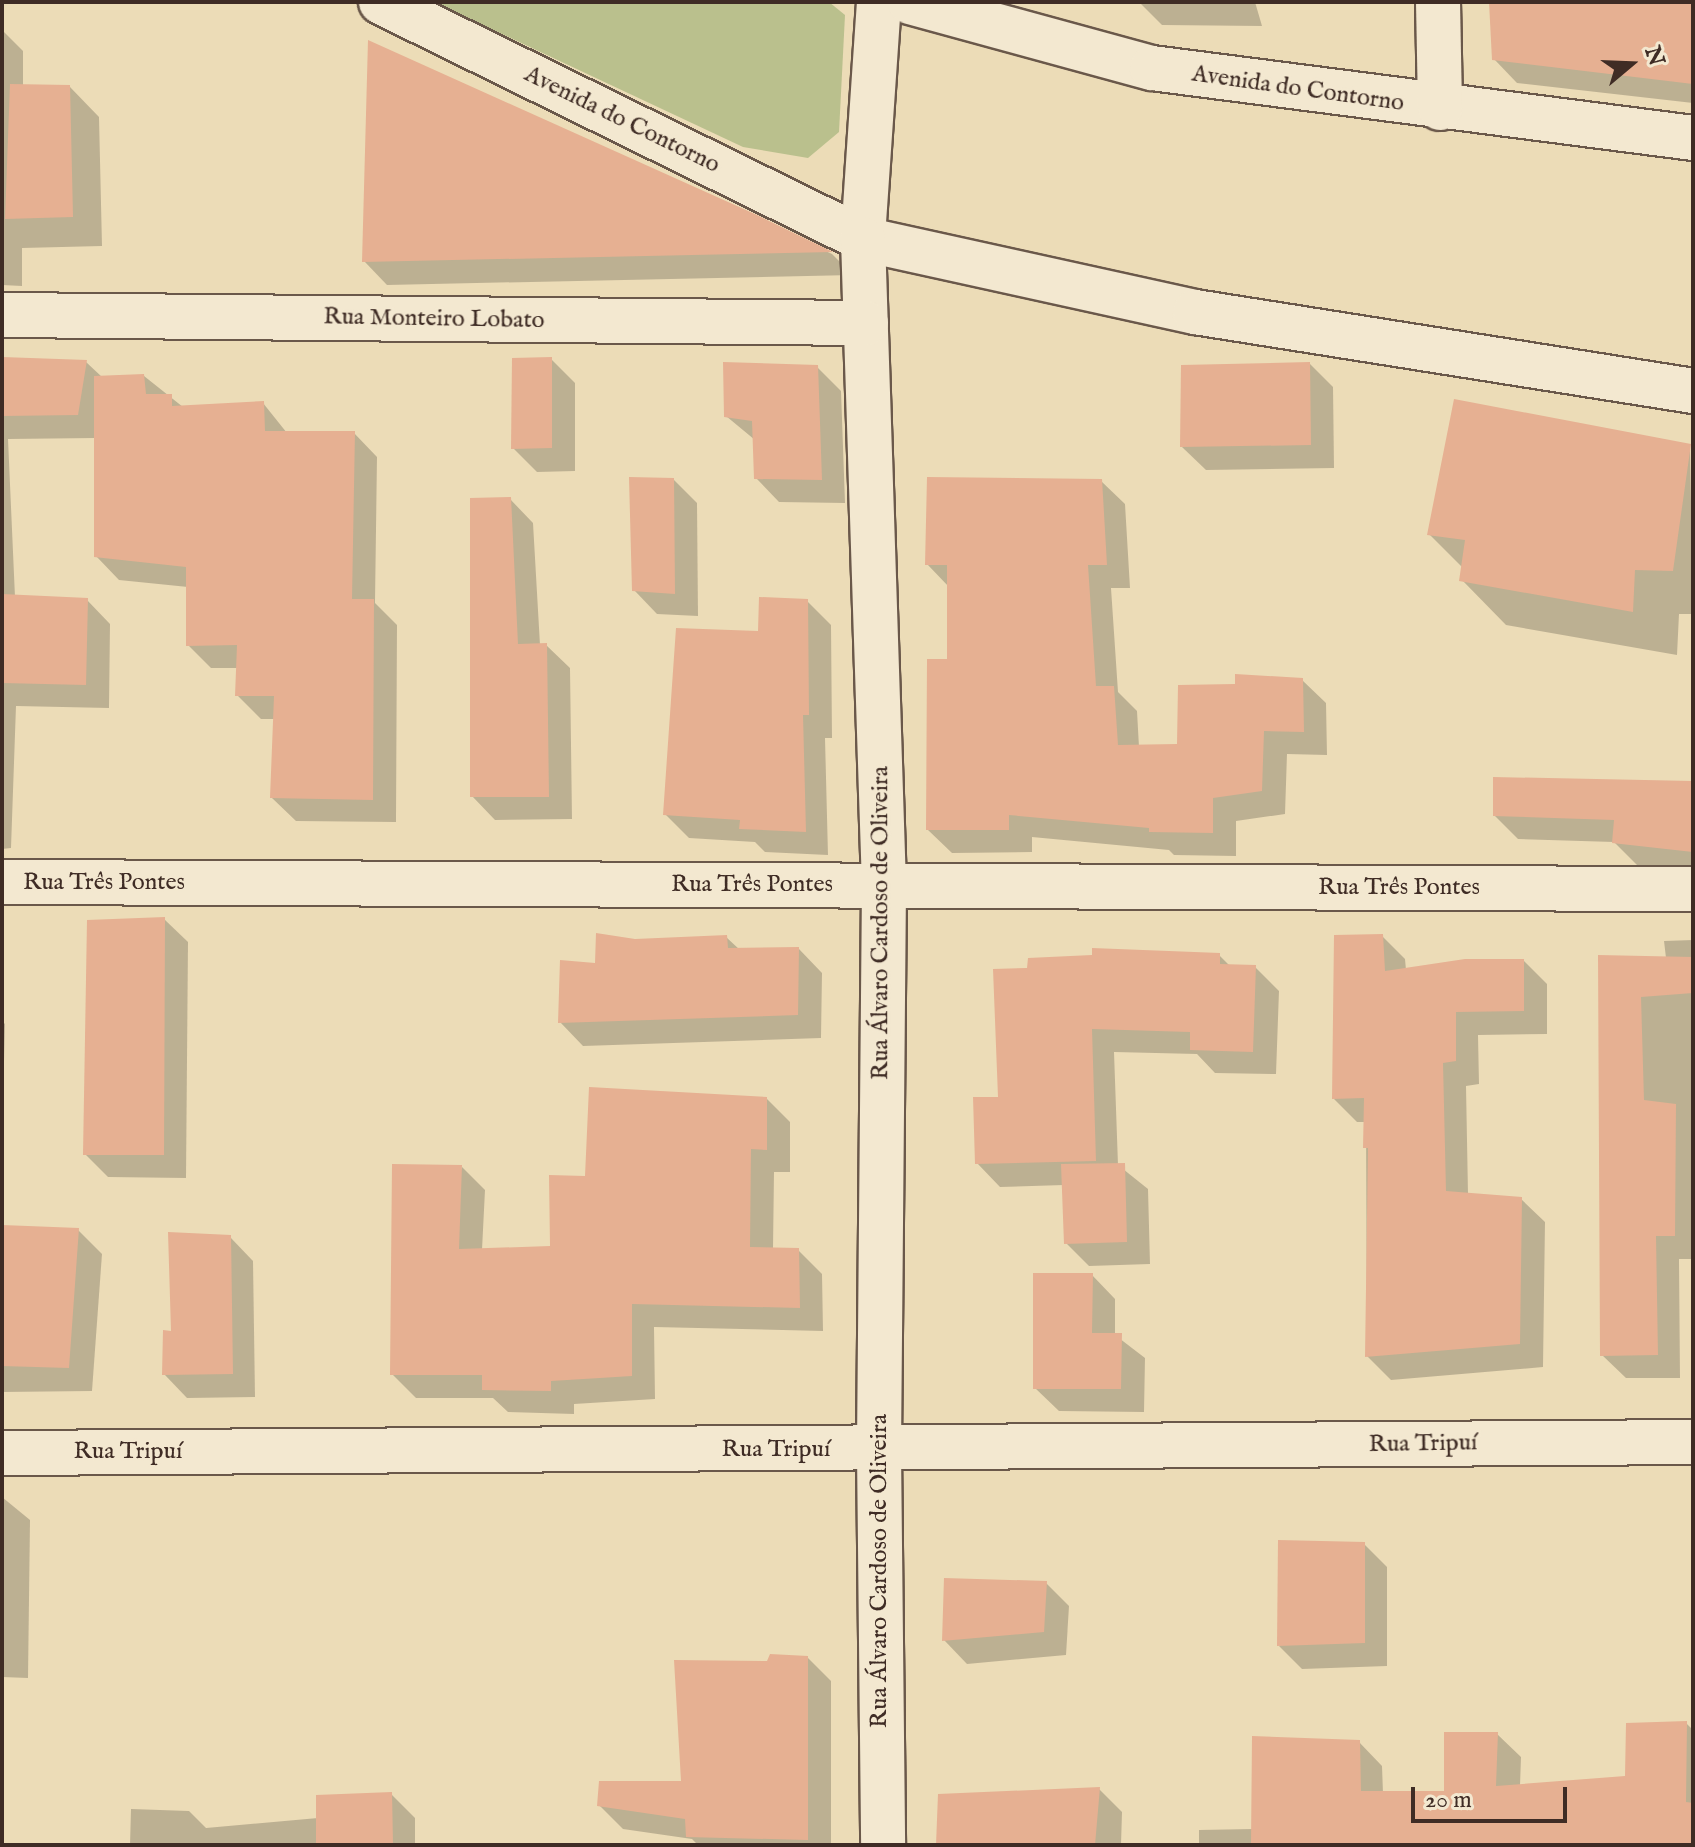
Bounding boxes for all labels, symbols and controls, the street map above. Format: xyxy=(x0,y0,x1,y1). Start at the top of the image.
north arrow xyxy=(1591,24,1671,104)
text: N xyxy=(1637,43,1670,70)
street label: Avenida do Contorno xyxy=(520,60,724,180)
street label: Avenida do Contorno xyxy=(1190,60,1406,118)
street label: Rua Monteiro Lobato xyxy=(323,303,545,335)
street label: Rua Álvaro Cardoso de Oliveira xyxy=(867,766,895,1080)
street label: Rua Três Pontes xyxy=(23,869,185,897)
street label: Rua Três Pontes xyxy=(671,871,833,899)
street label: Rua Três Pontes xyxy=(1318,874,1480,902)
street label: Rua Álvaro Cardoso de Oliveira xyxy=(866,1414,894,1728)
street label: Rua Tripuí xyxy=(1368,1429,1478,1459)
street label: Rua Tripuí xyxy=(722,1436,830,1464)
street label: Rua Tripuí xyxy=(74,1438,182,1466)
scale bar xyxy=(1415,1771,1571,1821)
text: 20 m xyxy=(1425,1785,1472,1816)

